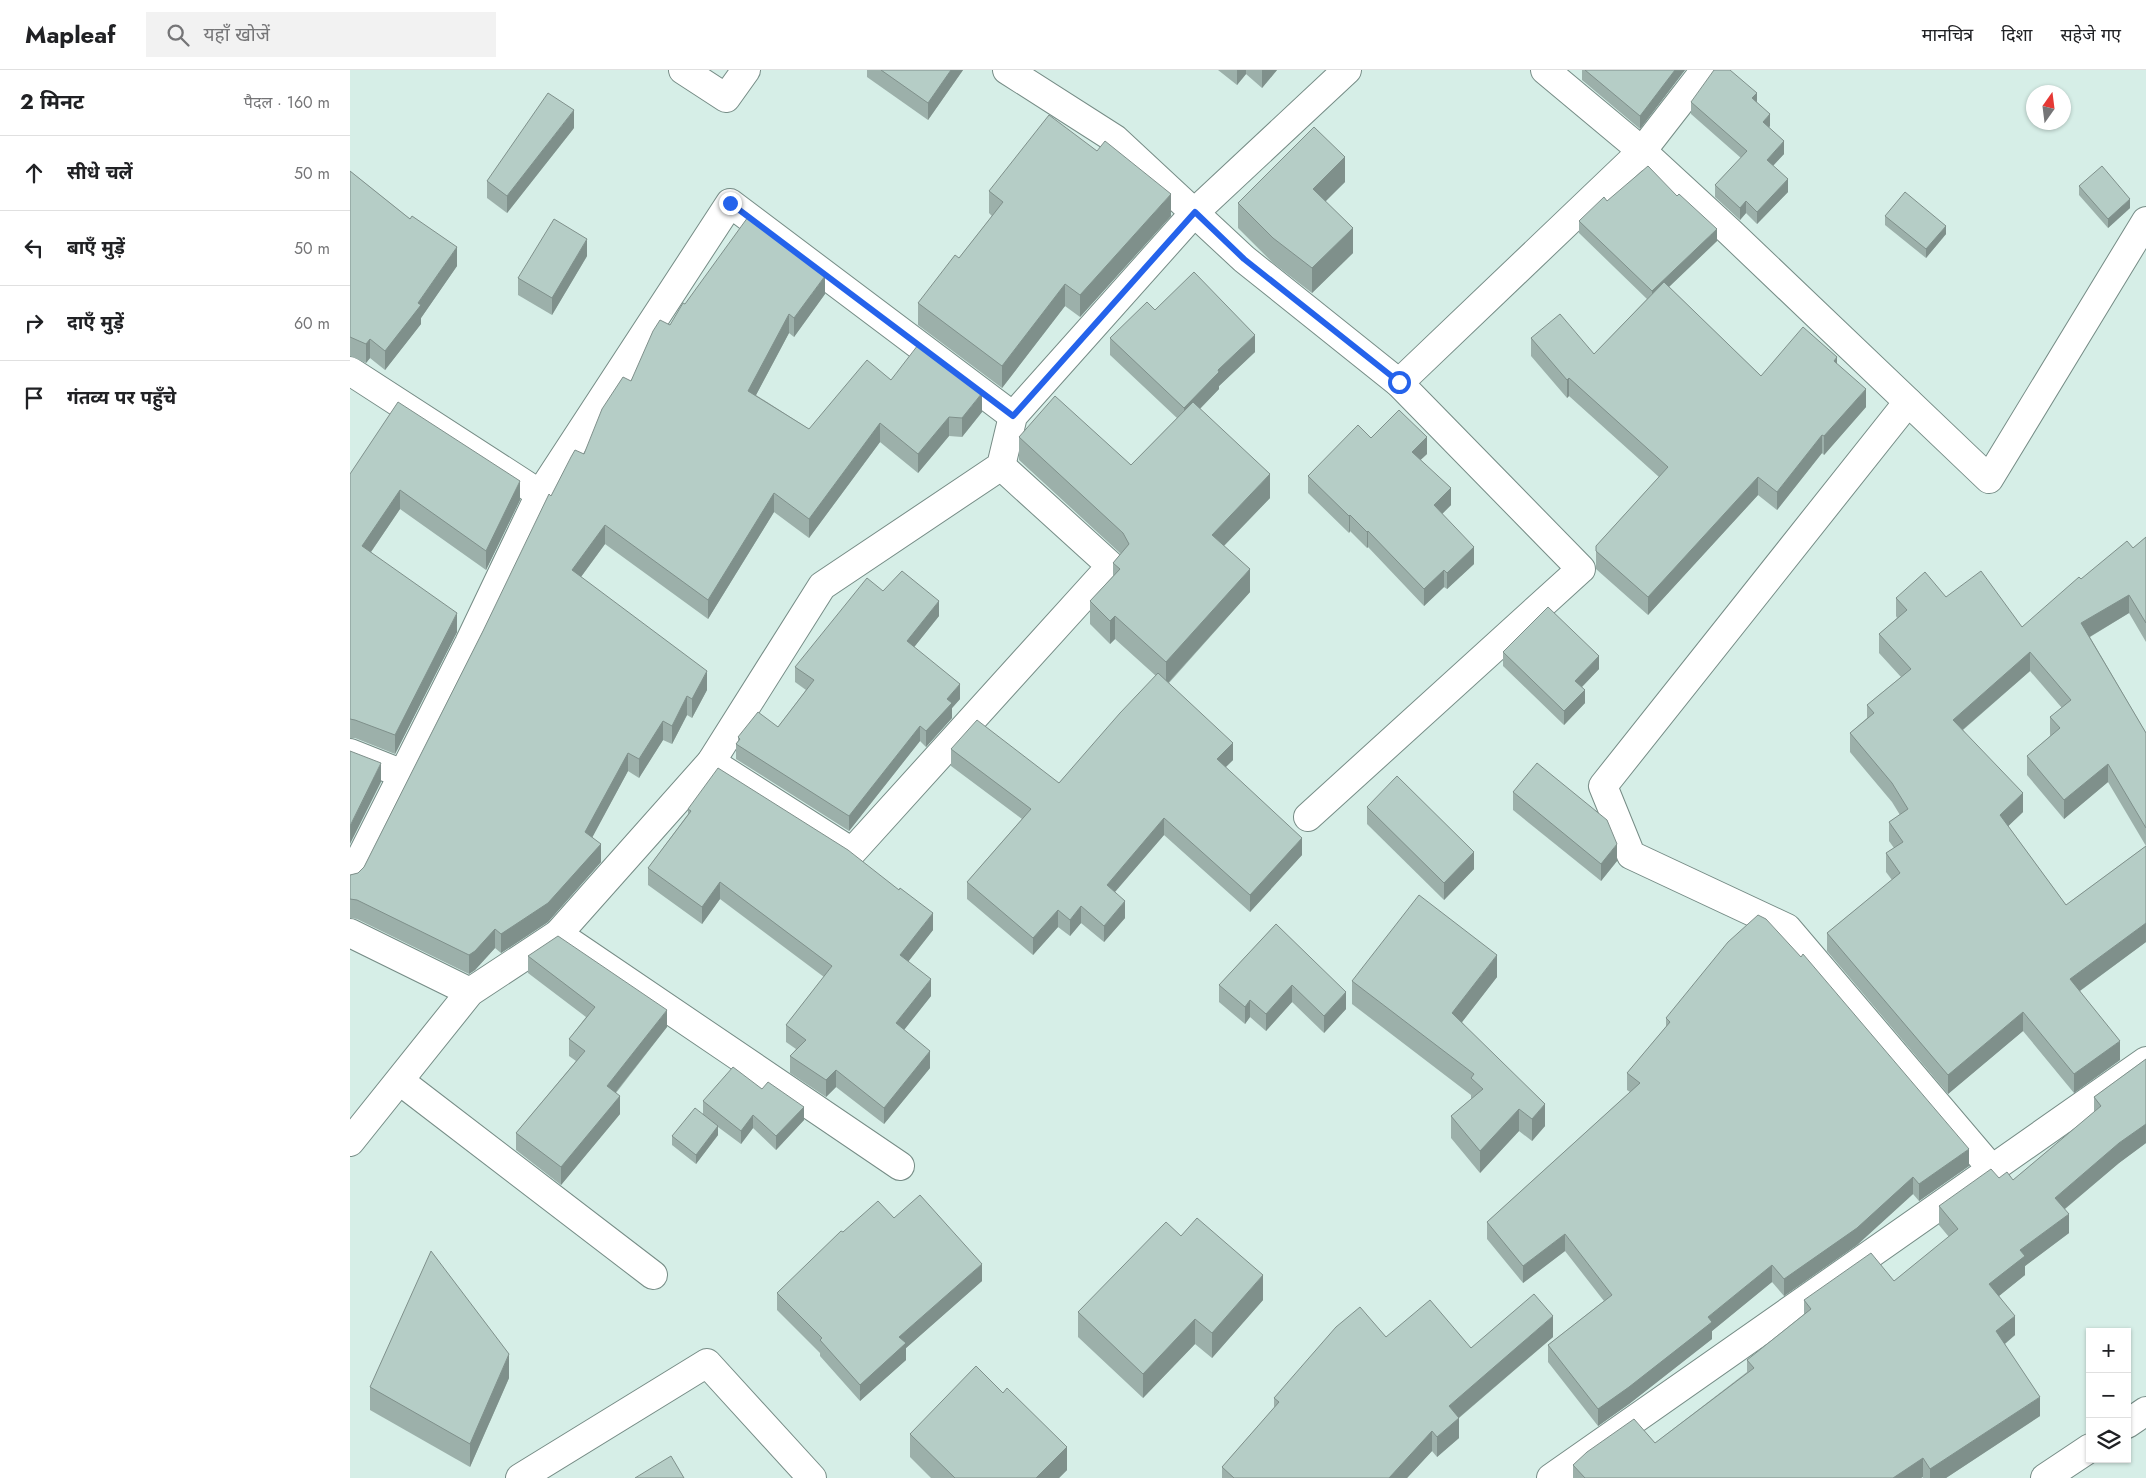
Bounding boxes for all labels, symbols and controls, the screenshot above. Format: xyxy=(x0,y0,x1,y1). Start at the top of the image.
search box xyxy=(146,12,496,57)
text: Mapleaf xyxy=(25,17,116,52)
icon: search xyxy=(164,21,192,49)
text: यहाँ खोजें xyxy=(204,21,270,48)
text: मानचित्र xyxy=(1922,22,1973,48)
text: दिशा xyxy=(2001,22,2032,48)
text: सहेजे गए xyxy=(2060,22,2121,48)
north arrow xyxy=(2026,85,2071,130)
text: 2 मिनट xyxy=(20,87,84,117)
text: पैदल · 160 m xyxy=(244,91,330,114)
icon: ahead xyxy=(20,159,48,187)
text: सीधे चलें xyxy=(67,159,133,186)
text: 50 m xyxy=(294,162,330,185)
route end xyxy=(719,192,742,215)
icon: left xyxy=(20,234,48,262)
text: बाएँ मुड़ें xyxy=(67,234,125,261)
text: 50 m xyxy=(294,237,330,260)
icon: right xyxy=(20,309,48,337)
text: दाएँ मुड़ें xyxy=(67,309,124,336)
text: 60 m xyxy=(294,312,330,335)
route start xyxy=(1388,371,1411,394)
icon: arrive xyxy=(20,384,48,412)
text: गंतव्य पर पहुँचे xyxy=(67,384,176,411)
map controls xyxy=(2086,1328,2131,1463)
button: + xyxy=(2086,1328,2131,1373)
button: − xyxy=(2086,1373,2131,1418)
button: layers xyxy=(2086,1418,2131,1463)

